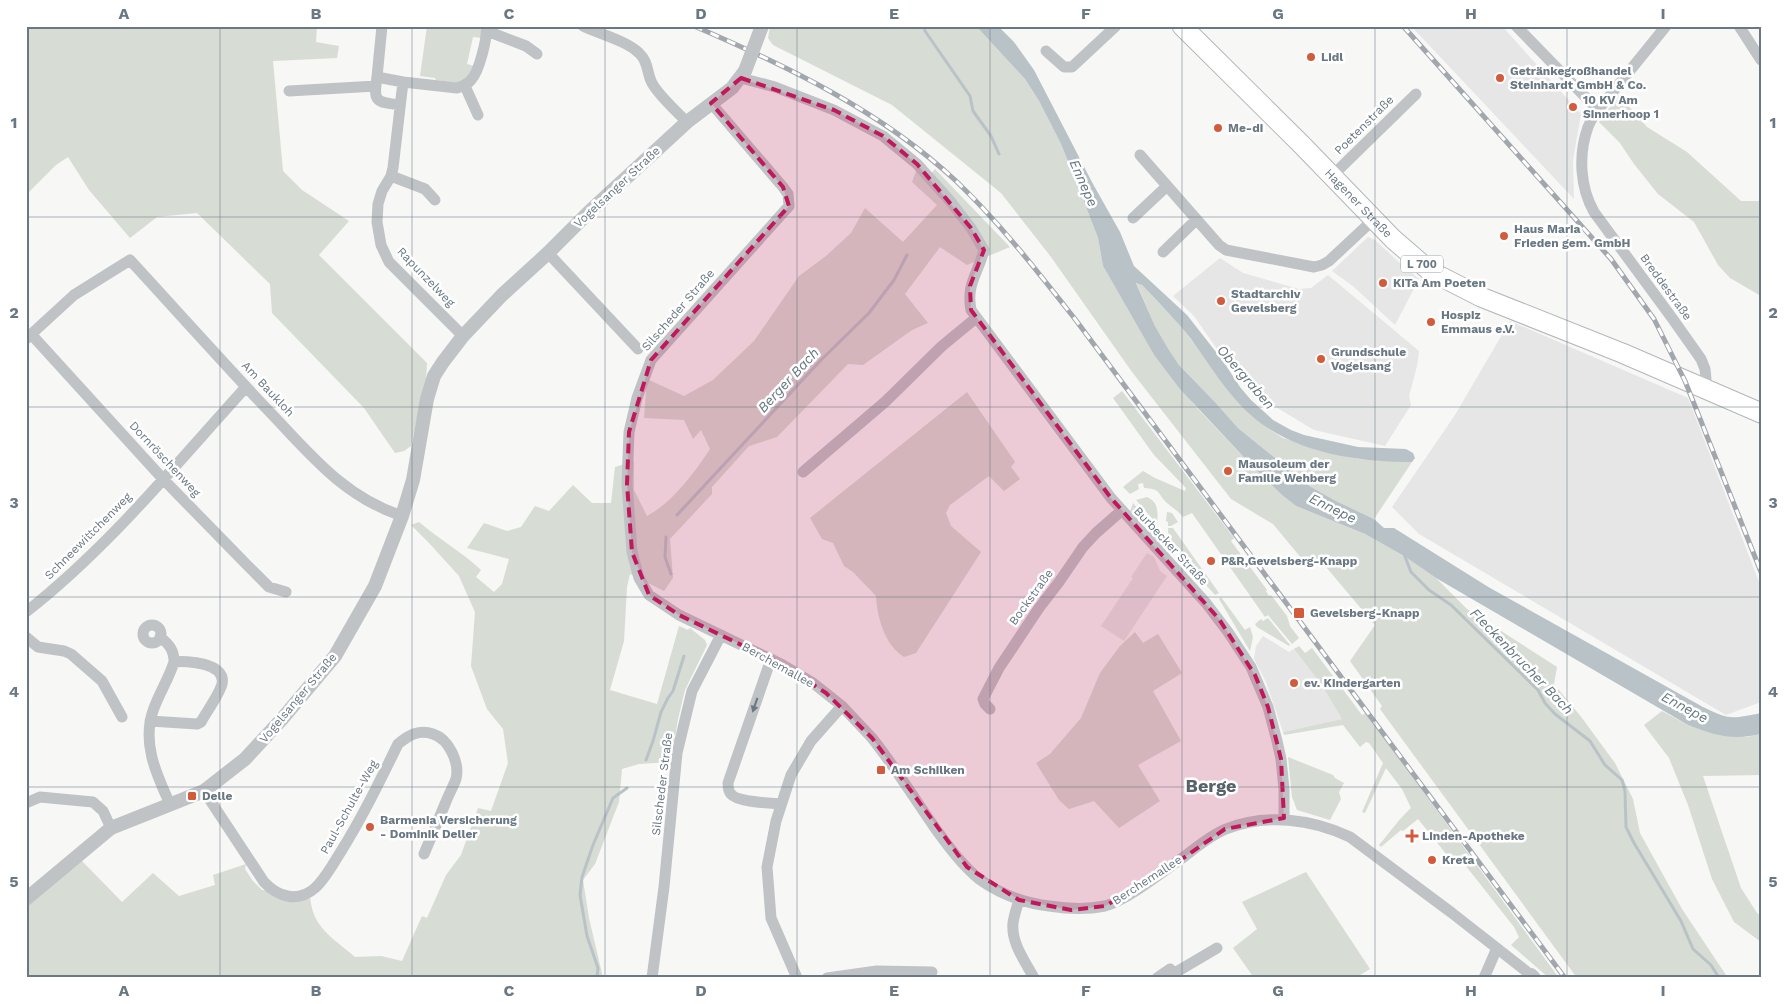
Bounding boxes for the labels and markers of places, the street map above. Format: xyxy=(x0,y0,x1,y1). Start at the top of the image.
place label: Lidl xyxy=(1321,50,1343,64)
marker: Lidl xyxy=(1305,51,1317,63)
place label: Getränkegroßhandel Steinhardt GmbH & Co. xyxy=(1510,64,1646,92)
marker: Getränkegroßhandel Steinhardt GmbH & Co. xyxy=(1494,72,1506,84)
place label: 10 KV Am Sinnerhoop 1 xyxy=(1583,93,1659,121)
marker: 10 KV Am Sinnerhoop 1 xyxy=(1567,101,1579,113)
place label: Me-di xyxy=(1228,121,1263,135)
marker: Me-di xyxy=(1212,122,1224,134)
place label: Haus Maria Frieden gem. GmbH xyxy=(1514,222,1630,250)
marker: Haus Maria Frieden gem. GmbH xyxy=(1498,230,1510,242)
place label: KiTa Am Poeten xyxy=(1393,276,1486,290)
marker: KiTa Am Poeten xyxy=(1377,277,1389,289)
place label: Stadtarchiv Gevelsberg xyxy=(1231,287,1301,315)
marker: Stadtarchiv Gevelsberg xyxy=(1215,295,1227,307)
place label: Hospiz Emmaus e.V. xyxy=(1441,308,1515,336)
marker: Hospiz Emmaus e.V. xyxy=(1425,316,1437,328)
place label: Grundschule Vogelsang xyxy=(1331,345,1406,373)
marker: Grundschule Vogelsang xyxy=(1315,353,1327,365)
place label: Mausoleum der Familie Wehberg xyxy=(1238,457,1336,485)
marker: Mausoleum der Familie Wehberg xyxy=(1222,465,1234,477)
place label: P&R,Gevelsberg-Knapp xyxy=(1221,554,1358,568)
marker: P&R,Gevelsberg-Knapp xyxy=(1205,555,1217,567)
marker: Gevelsberg-Knapp xyxy=(1292,606,1306,620)
place label: Gevelsberg-Knapp xyxy=(1310,606,1420,620)
place label: ev. Kindergarten xyxy=(1304,676,1401,690)
marker: ev. Kindergarten xyxy=(1288,677,1300,689)
place label: Am Schilken xyxy=(891,763,965,777)
marker: Am Schilken xyxy=(875,764,887,776)
place label: Delle xyxy=(202,789,232,803)
marker: Delle xyxy=(186,790,198,802)
place label: Barmenia Versicherung - Dominik Deller xyxy=(380,813,517,841)
marker: Barmenia Versicherung - Dominik Deller xyxy=(364,821,376,833)
place label: Linden-Apotheke xyxy=(1422,829,1525,843)
marker: Linden-Apotheke xyxy=(1406,830,1418,842)
place label: Kreta xyxy=(1442,853,1475,867)
marker: Kreta xyxy=(1426,854,1438,866)

